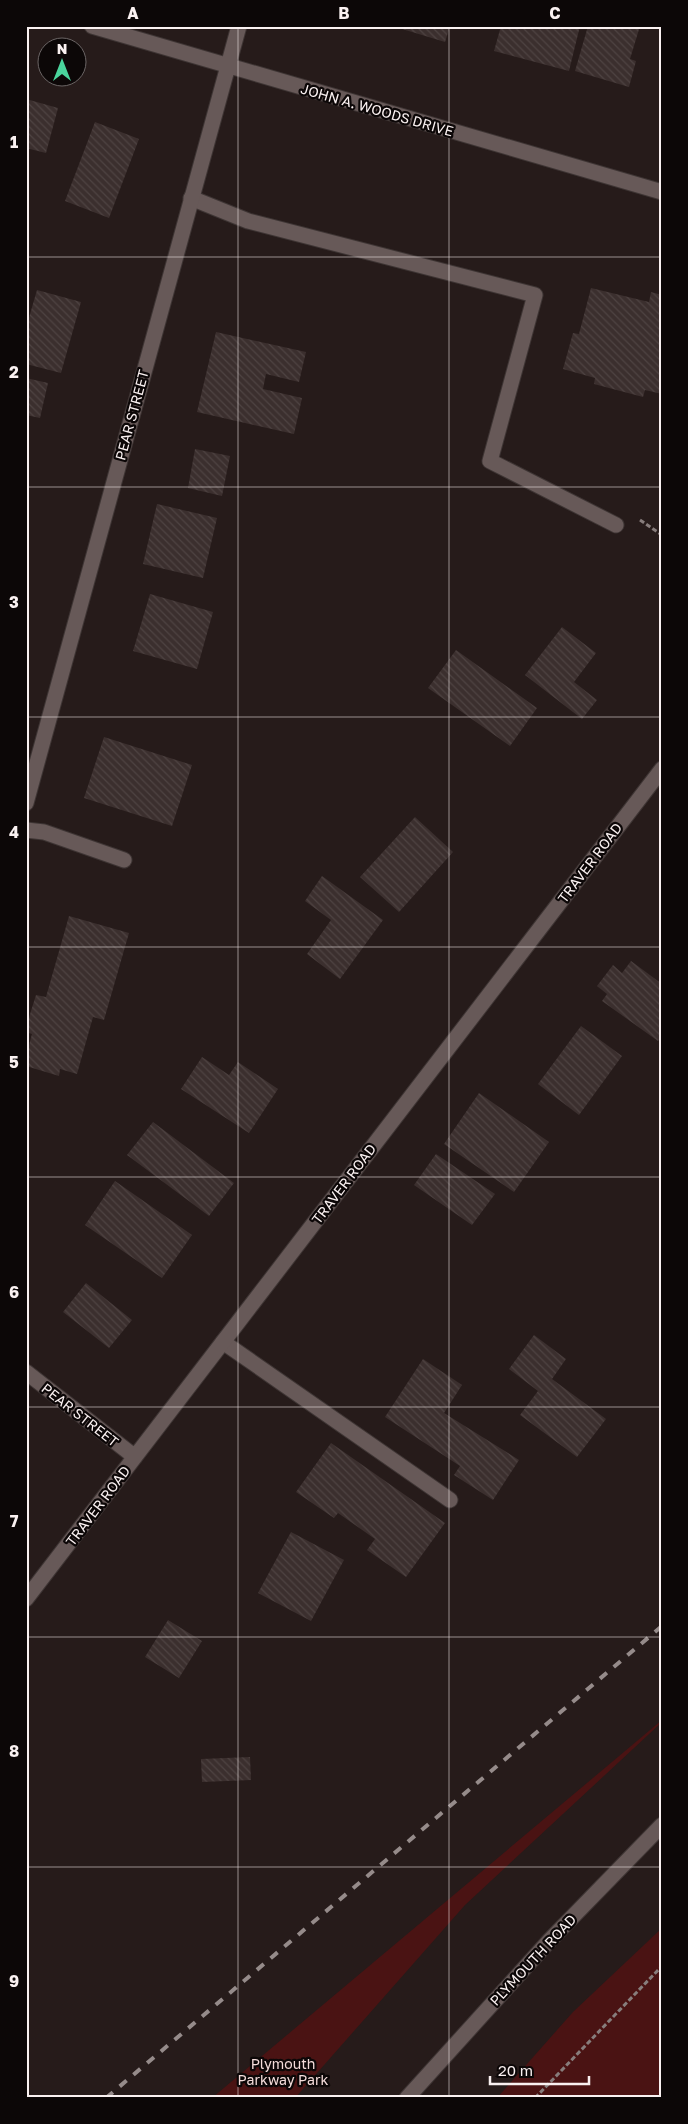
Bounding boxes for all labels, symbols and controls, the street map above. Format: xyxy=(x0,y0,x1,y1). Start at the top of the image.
text: A xyxy=(127,3,139,23)
text: B xyxy=(338,3,350,23)
text: C xyxy=(549,3,561,23)
north arrow xyxy=(38,38,88,88)
text: N xyxy=(57,40,67,57)
street label: JOHN A. WOODS DRIVE xyxy=(299,80,455,139)
text: 1 xyxy=(10,132,18,152)
text: 2 xyxy=(9,362,19,382)
street label: PEAR STREET xyxy=(111,367,152,462)
text: 3 xyxy=(9,592,19,612)
street label: TRAVER ROAD xyxy=(554,819,625,906)
text: 4 xyxy=(9,822,19,842)
text: 5 xyxy=(9,1052,19,1072)
street label: TRAVER ROAD xyxy=(308,1140,379,1227)
text: 6 xyxy=(9,1282,19,1302)
street label: PEAR STREET xyxy=(38,1379,122,1450)
street label: TRAVER ROAD xyxy=(62,1462,133,1549)
text: 7 xyxy=(10,1511,19,1531)
text: 8 xyxy=(9,1741,19,1761)
street label: PLYMOUTH ROAD xyxy=(486,1910,579,2009)
text: 9 xyxy=(9,1971,19,1991)
scale bar xyxy=(490,2054,589,2086)
park label: Plymouth Parkway Park xyxy=(238,2055,328,2088)
text: 20 m xyxy=(498,2061,533,2079)

